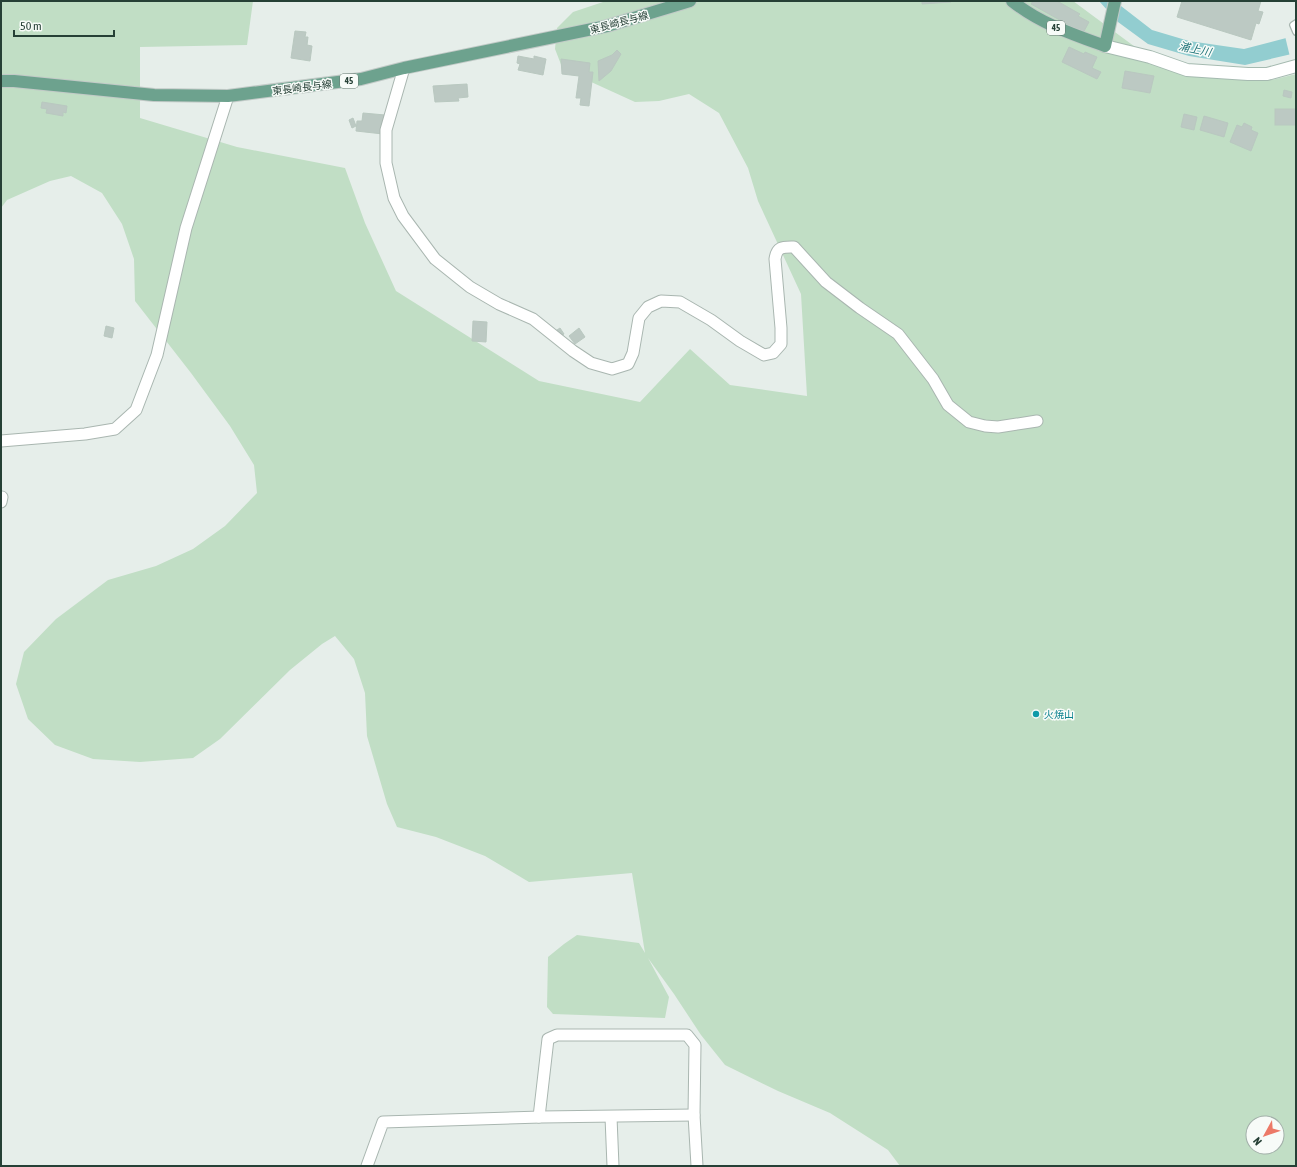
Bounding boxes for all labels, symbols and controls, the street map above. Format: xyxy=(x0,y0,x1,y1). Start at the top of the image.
street label: 東長崎長与線 xyxy=(589,9,650,36)
scale bar xyxy=(14,12,114,38)
text: 50 m xyxy=(20,19,42,33)
road number: 45 xyxy=(1047,21,1065,35)
water label: 浦上川 xyxy=(1178,40,1213,59)
road number: 45 xyxy=(340,74,358,88)
street label: 東長崎長与線 xyxy=(272,78,333,97)
marker: 火焼山 xyxy=(1031,709,1041,719)
place label: 火焼山 xyxy=(1044,709,1074,720)
north arrow xyxy=(1245,1115,1285,1155)
text: N xyxy=(1251,1135,1264,1148)

